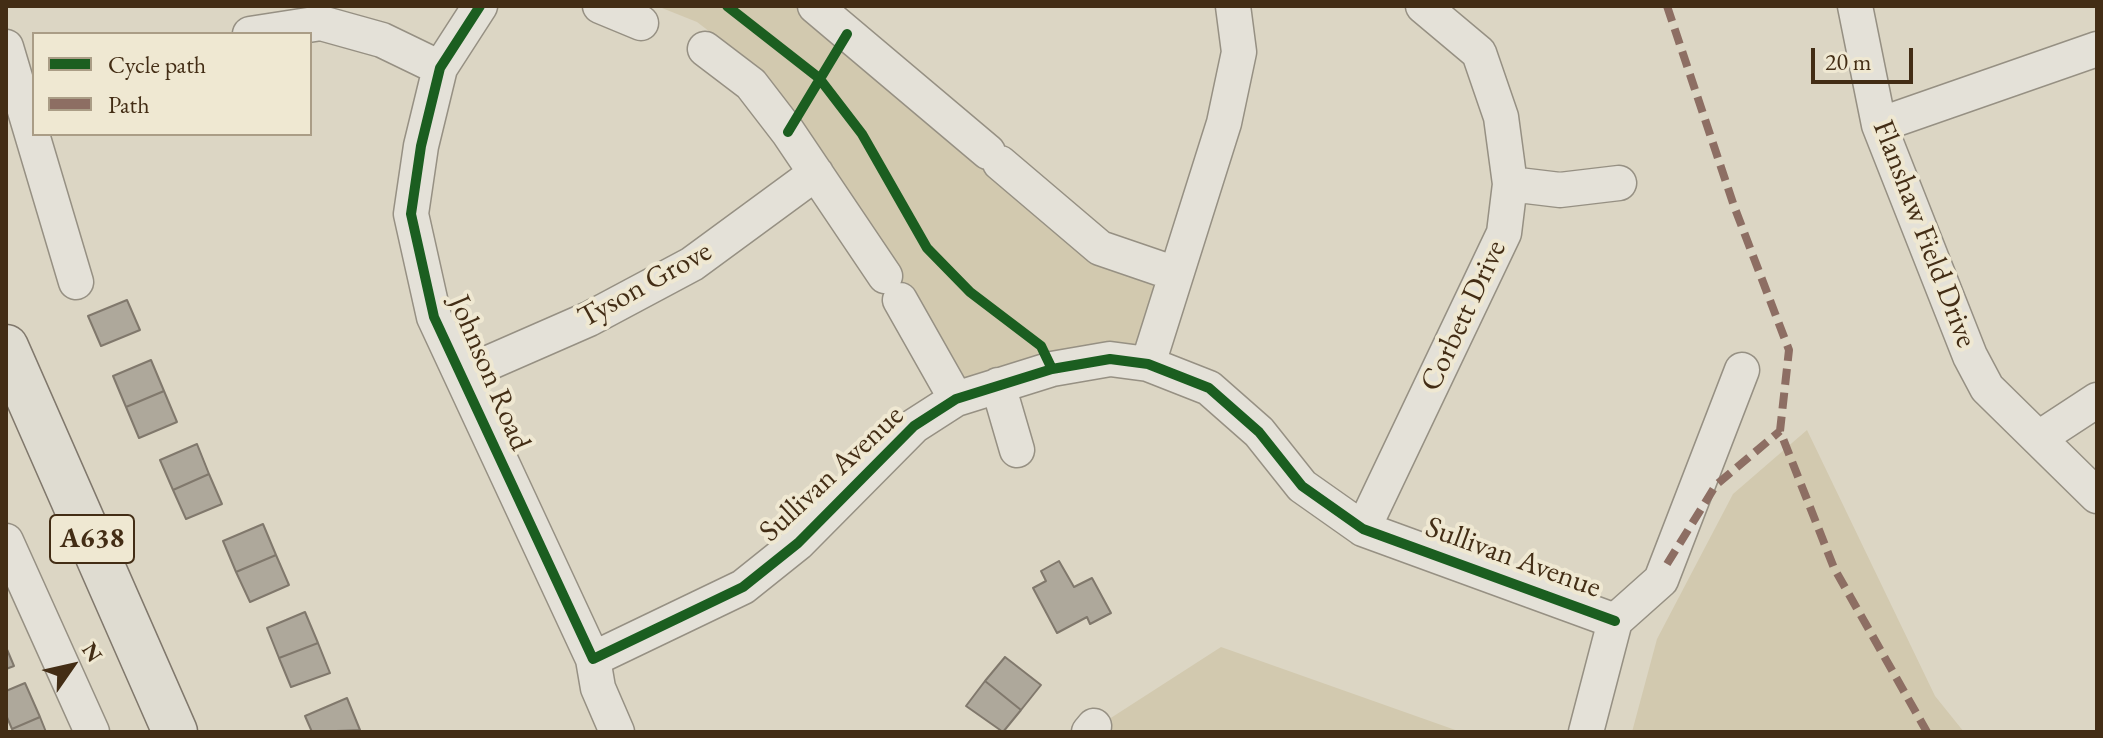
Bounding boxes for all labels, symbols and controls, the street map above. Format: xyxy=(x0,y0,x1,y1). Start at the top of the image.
legend xyxy=(32,32,312,136)
scale bar xyxy=(1815,32,1917,82)
text: 20 m xyxy=(1825,46,1872,77)
text: Cycle path xyxy=(108,49,206,80)
text: Path xyxy=(108,89,150,120)
street label: Flanshaw Field Drive xyxy=(1864,115,1984,353)
street label: Tyson Grove xyxy=(572,234,718,336)
street label: Corbett Drive xyxy=(1413,235,1515,397)
street label: Johnson Road xyxy=(440,290,538,456)
street label: Sullivan Avenue xyxy=(752,398,912,550)
street label: Sullivan Avenue xyxy=(1420,510,1606,606)
road number: A638 xyxy=(50,515,134,563)
north arrow xyxy=(32,626,112,706)
text: N xyxy=(75,637,109,668)

